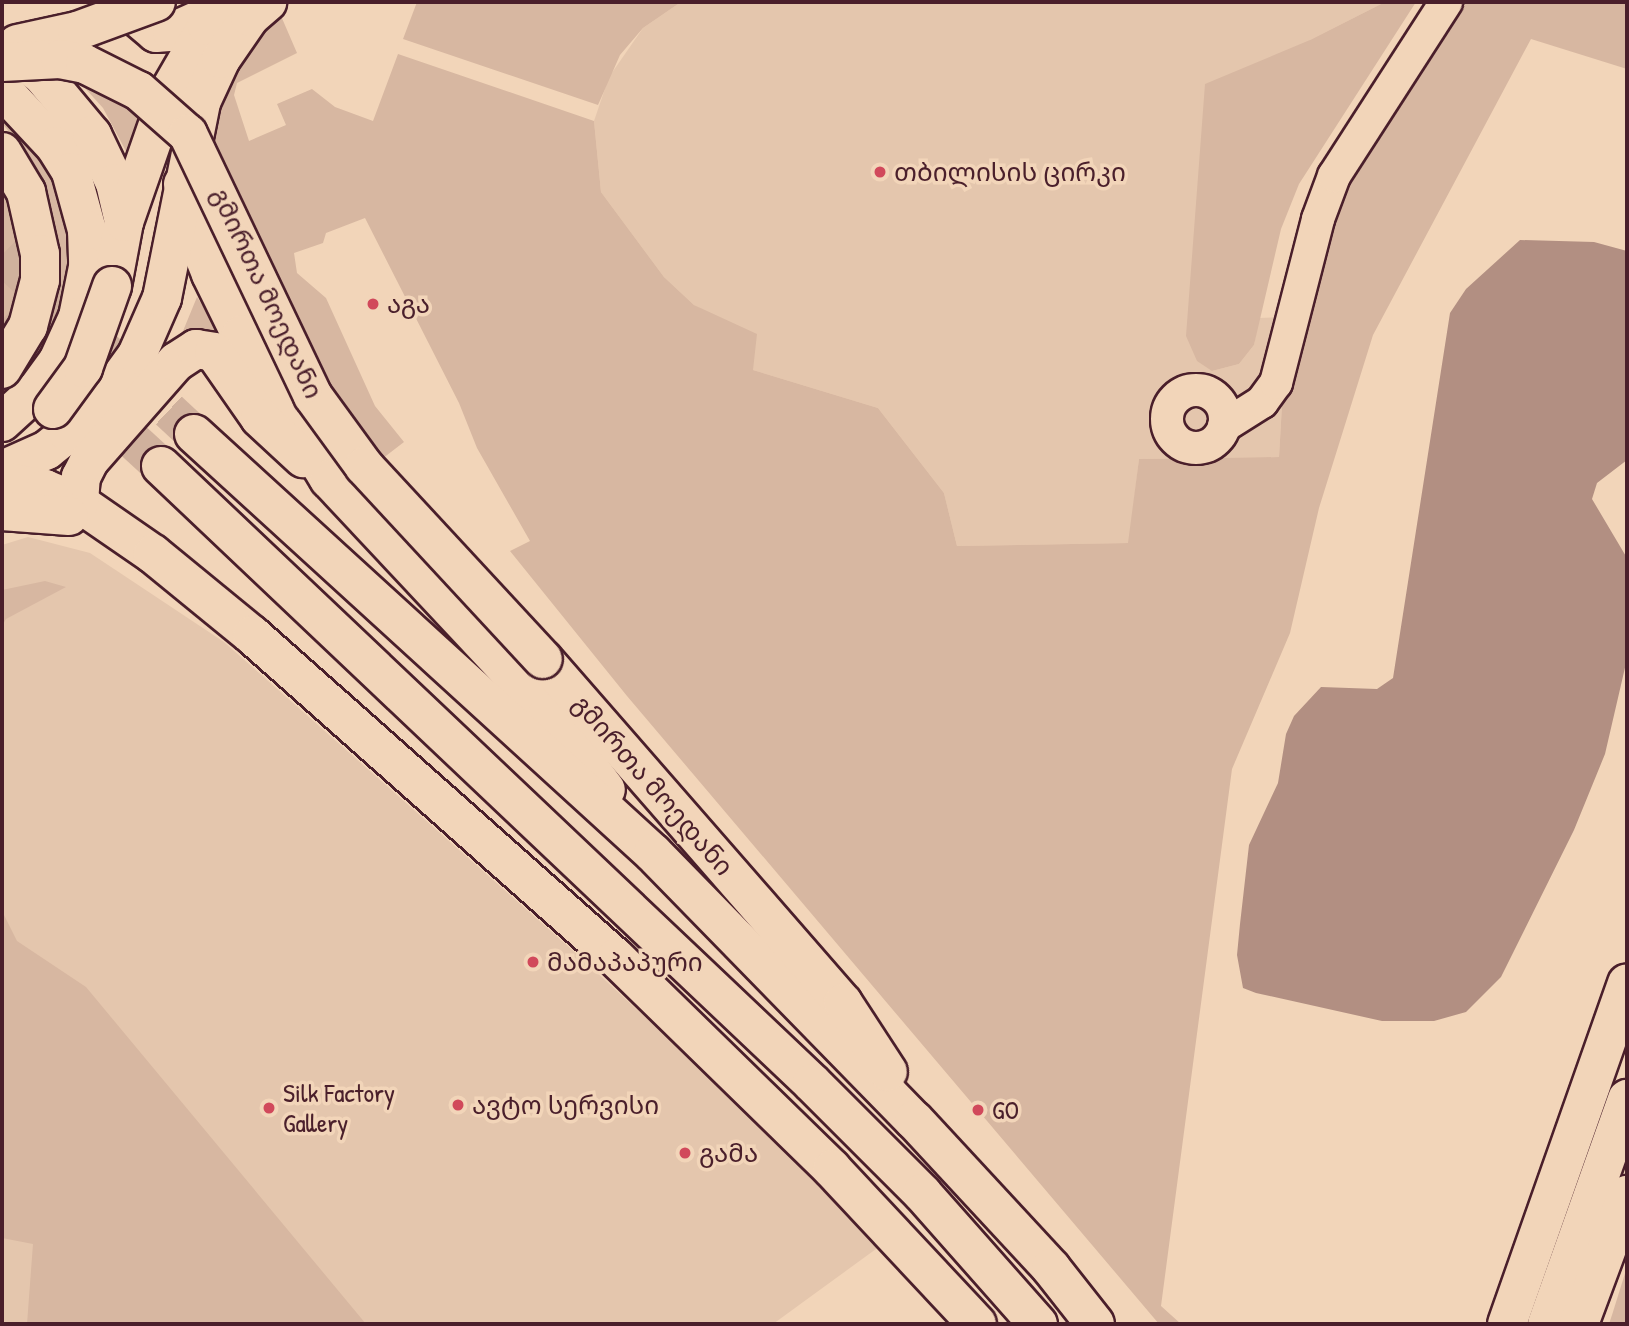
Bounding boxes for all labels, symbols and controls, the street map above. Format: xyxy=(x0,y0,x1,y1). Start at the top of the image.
place label: თბილისის ცირკი xyxy=(894,156,1126,188)
marker: თბილისის ცირკი xyxy=(872,164,888,180)
street label: გმირთა მოედანი xyxy=(204,183,330,403)
place label: აგა xyxy=(387,288,430,320)
marker: აგა xyxy=(365,296,381,312)
street label: გმირთა მოედანი xyxy=(566,688,740,882)
place label: მამაპაპური xyxy=(547,946,703,978)
marker: მამაპაპური xyxy=(525,954,541,970)
place label: Silk Factory Gallery xyxy=(283,1077,395,1138)
place label: ავტო სერვისი xyxy=(472,1089,659,1121)
place label: GO xyxy=(992,1094,1019,1126)
marker: ავტო სერვისი xyxy=(450,1097,466,1113)
marker: Silk Factory Gallery xyxy=(261,1100,277,1116)
marker: GO xyxy=(970,1102,986,1118)
place label: გამა xyxy=(699,1137,758,1169)
marker: გამა xyxy=(677,1145,693,1161)

